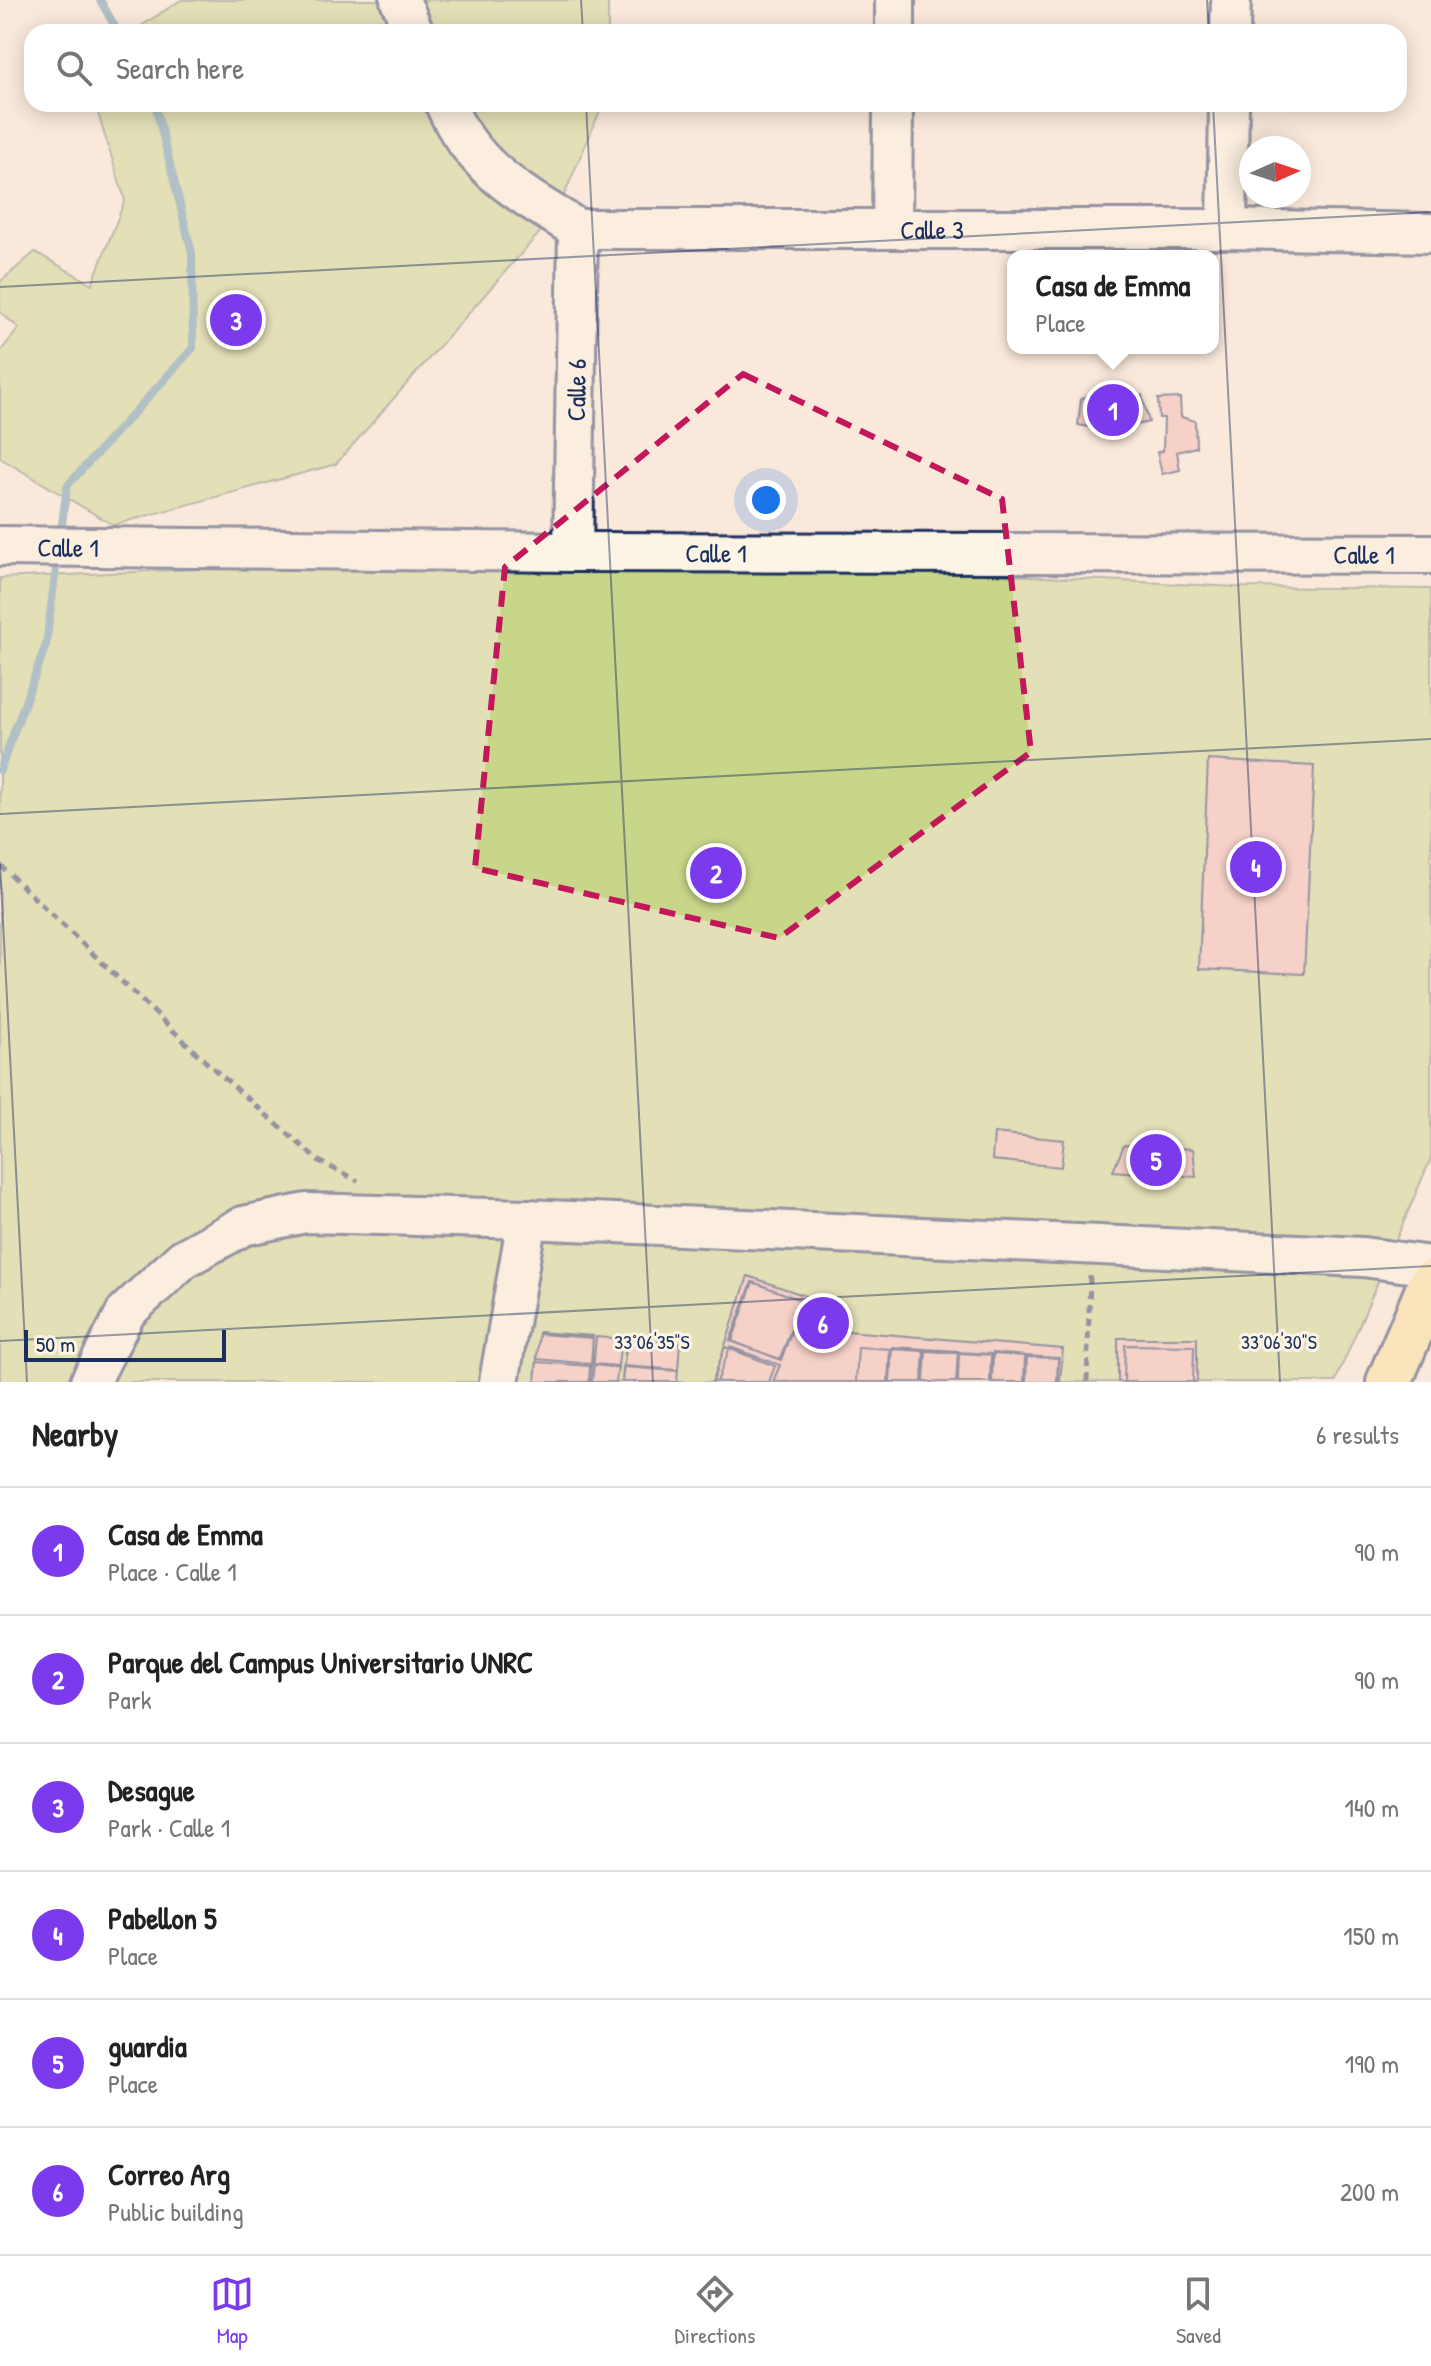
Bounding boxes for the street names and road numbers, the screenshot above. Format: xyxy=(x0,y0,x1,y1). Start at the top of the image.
street label: Calle 3 xyxy=(900,212,964,247)
street label: Calle 6 xyxy=(558,359,593,421)
street label: Calle 1 xyxy=(37,529,99,565)
street label: Calle 1 xyxy=(685,535,747,570)
street label: Calle 1 xyxy=(1333,536,1395,571)

